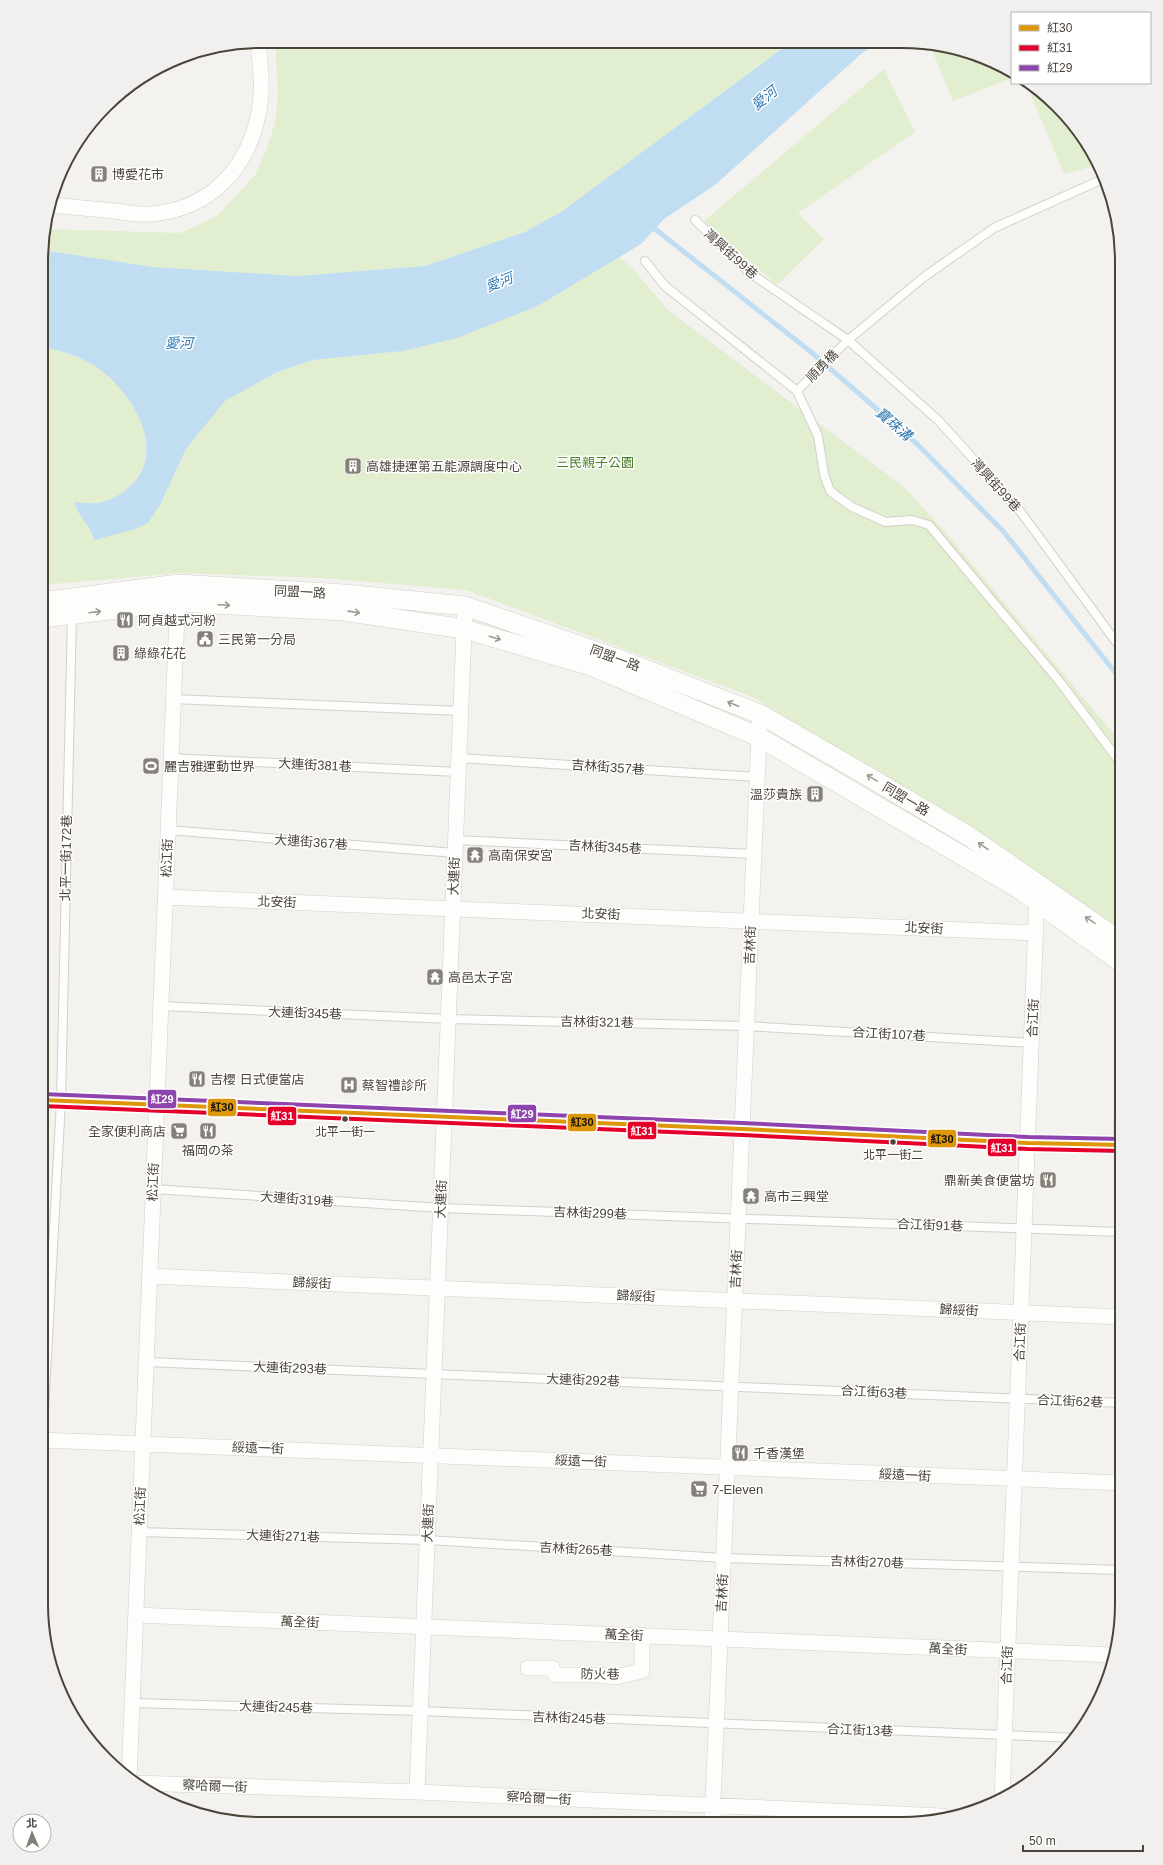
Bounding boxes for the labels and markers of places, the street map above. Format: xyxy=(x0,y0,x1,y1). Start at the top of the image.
building icon: 博愛花市 xyxy=(89,164,109,184)
place label: 博愛花市 xyxy=(112,167,164,182)
building icon: 高雄捷運第五能源調度中心 xyxy=(343,456,363,476)
place label: 高雄捷運第五能源調度中心 xyxy=(366,459,522,474)
restaurant icon: 阿貞越式河粉 xyxy=(115,610,135,630)
place label: 阿貞越式河粉 xyxy=(138,613,216,628)
public building icon: 三民第一分局 xyxy=(195,629,215,649)
place label: 三民第一分局 xyxy=(218,632,296,647)
building icon: 綠綠花花 xyxy=(111,643,131,663)
place label: 綠綠花花 xyxy=(134,646,186,661)
sports icon: 麗吉雅運動世界 xyxy=(141,756,161,776)
place label: 麗吉雅運動世界 xyxy=(164,759,255,774)
building icon: 溫莎貴族 xyxy=(805,784,825,804)
place label: 溫莎貴族 xyxy=(750,787,802,802)
temple icon: 高南保安宮 xyxy=(465,845,485,865)
place label: 高南保安宮 xyxy=(488,848,553,863)
temple icon: 高邑太子宮 xyxy=(425,967,445,987)
place label: 高邑太子宮 xyxy=(448,970,513,985)
restaurant icon: 吉櫻 日式便當店 xyxy=(187,1069,207,1089)
place label: 吉櫻 日式便當店 xyxy=(210,1072,305,1087)
hospital icon: 蔡智禮診所 xyxy=(339,1075,359,1095)
place label: 蔡智禮診所 xyxy=(362,1078,427,1093)
marker: 北平一街一 xyxy=(340,1114,350,1124)
supermarket icon: 全家便利商店 xyxy=(169,1121,189,1141)
restaurant icon: 福岡の茶 xyxy=(198,1121,218,1141)
place label: 全家便利商店 xyxy=(88,1124,166,1139)
place label: 北平一街一 xyxy=(315,1125,375,1139)
marker: 北平一街二 xyxy=(888,1137,898,1147)
place label: 福岡の茶 xyxy=(182,1143,234,1158)
place label: 北平一街二 xyxy=(863,1148,923,1162)
restaurant icon: 鼎新美食便當坊 xyxy=(1038,1170,1058,1190)
place label: 鼎新美食便當坊 xyxy=(944,1173,1035,1188)
temple icon: 高市三興堂 xyxy=(741,1186,761,1206)
place label: 高市三興堂 xyxy=(764,1189,829,1204)
restaurant icon: 千香漢堡 xyxy=(730,1443,750,1463)
place label: 千香漢堡 xyxy=(753,1446,805,1461)
supermarket icon: 7-Eleven xyxy=(689,1479,709,1499)
place label: 7-Eleven xyxy=(712,1482,763,1497)

